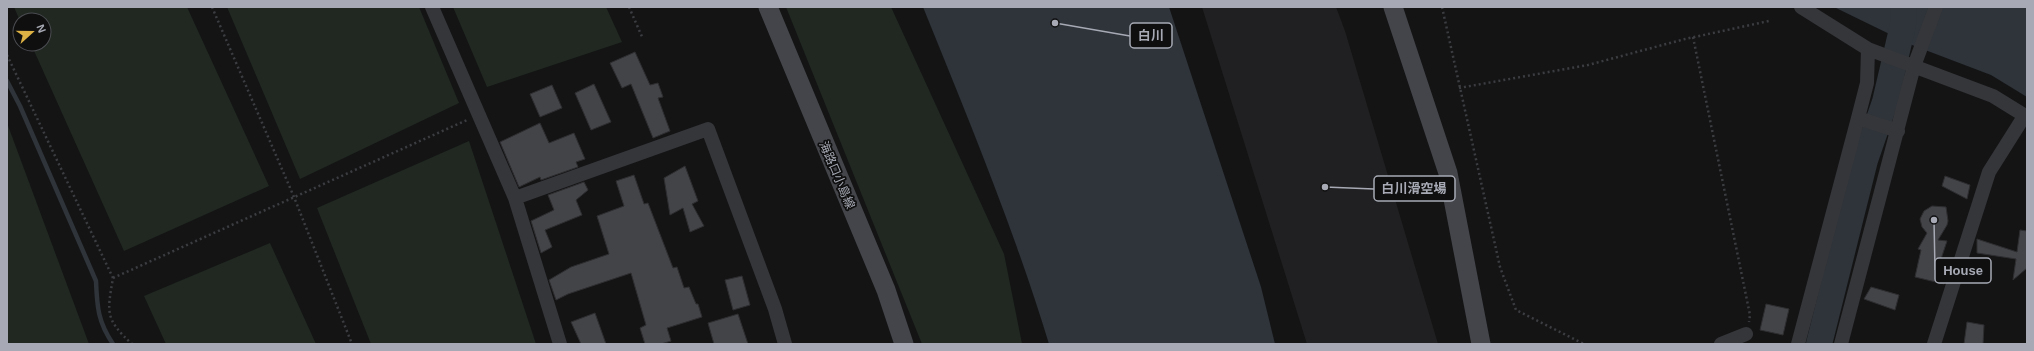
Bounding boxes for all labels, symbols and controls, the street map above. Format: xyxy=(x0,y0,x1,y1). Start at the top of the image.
north arrow xyxy=(12,12,52,52)
text: N xyxy=(34,23,48,34)
callout: 白川 xyxy=(1130,23,1172,48)
text: 白川 xyxy=(1138,28,1164,43)
street label: 海路口小島線 xyxy=(816,139,858,211)
callout: 白川滑空場 xyxy=(1374,176,1455,201)
text: 白川滑空場 xyxy=(1381,181,1447,196)
callout: House xyxy=(1935,258,1991,283)
text: House xyxy=(1943,263,1983,278)

